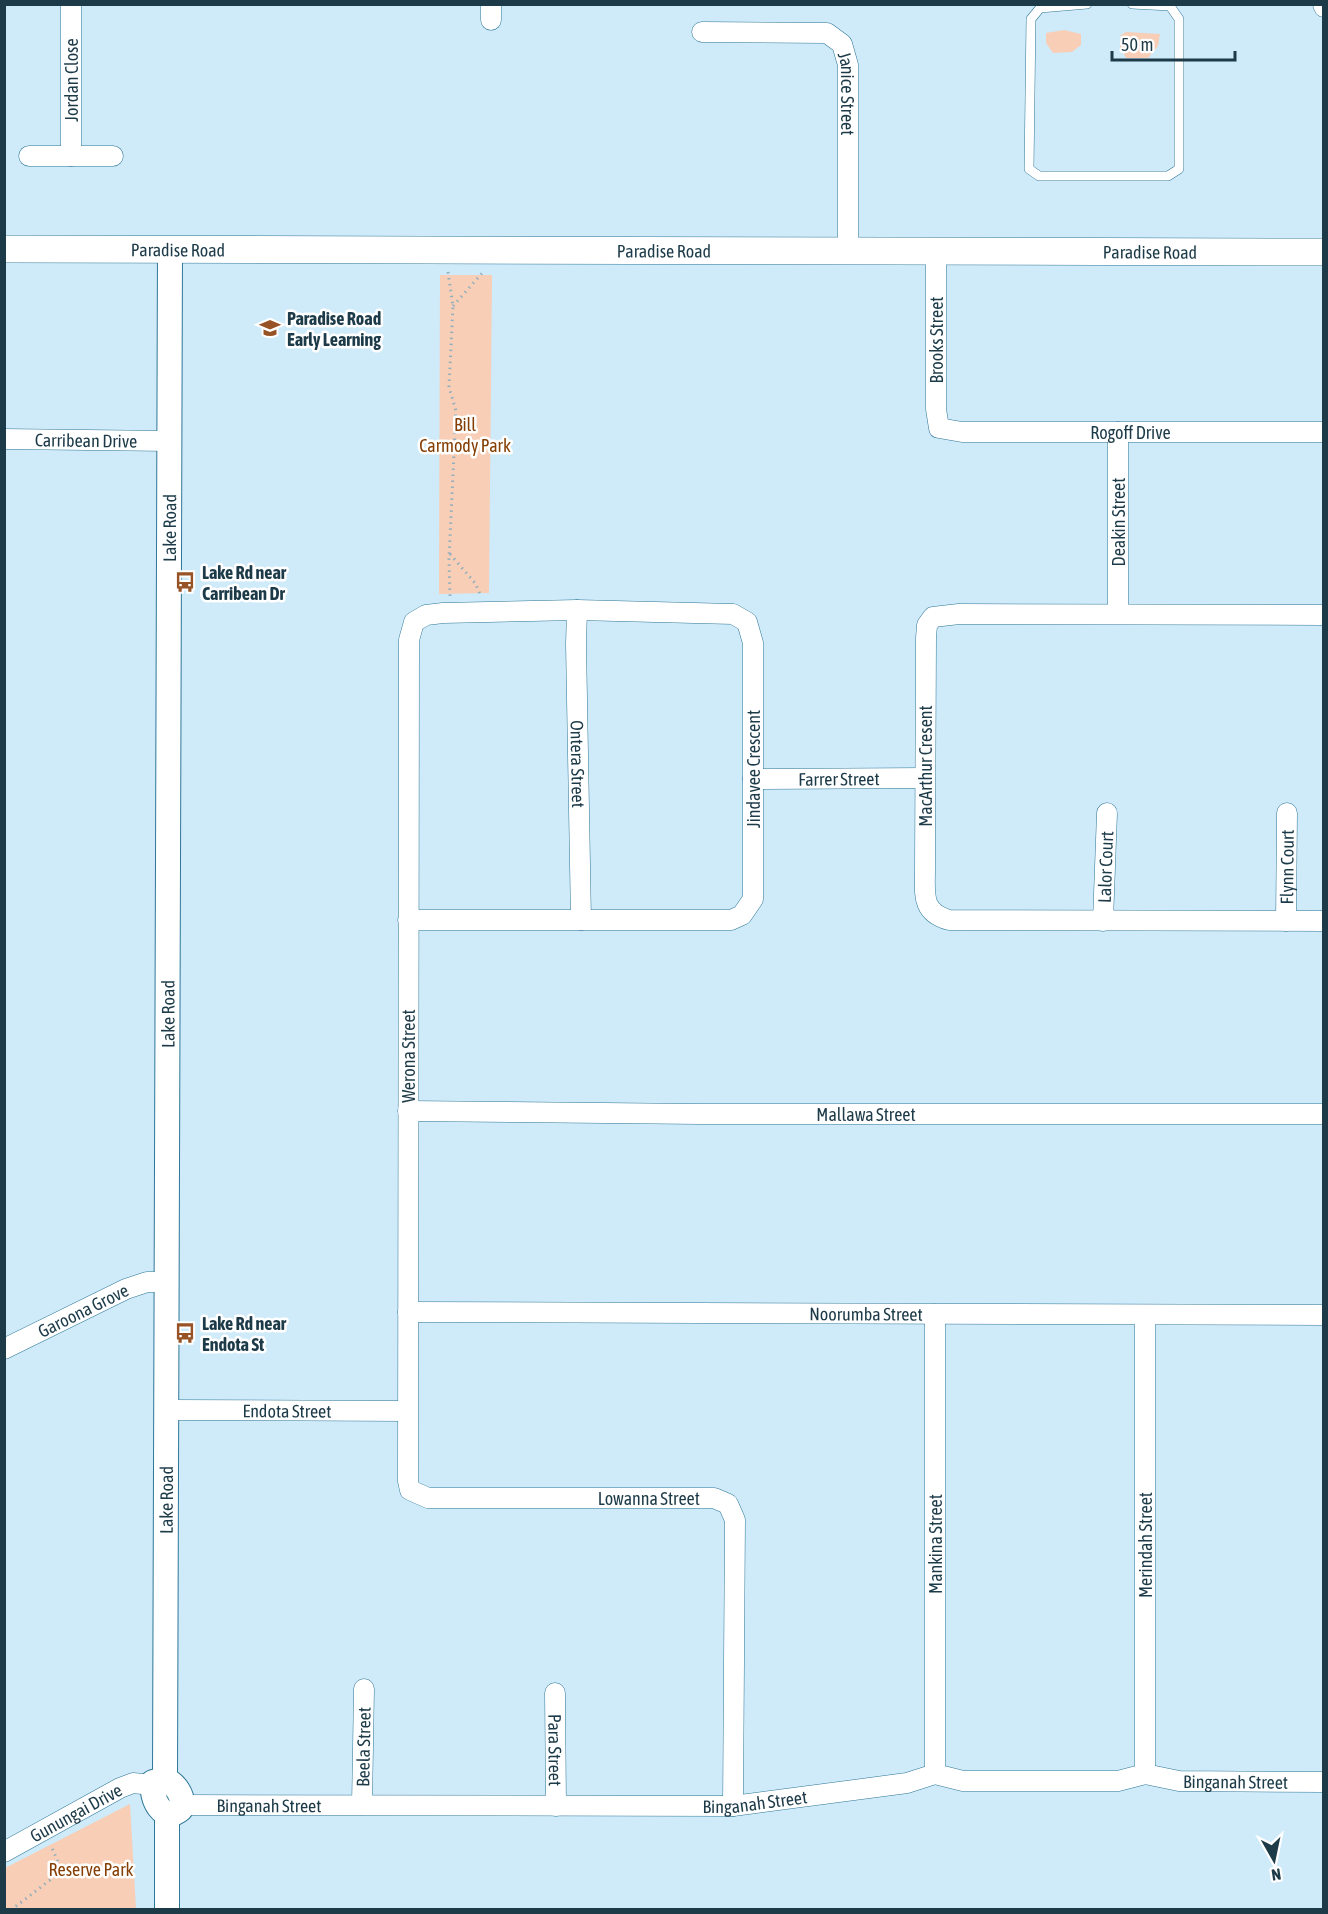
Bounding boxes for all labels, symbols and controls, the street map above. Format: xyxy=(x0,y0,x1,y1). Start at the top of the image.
scale bar xyxy=(1112,24,1235,62)
text: 50 m xyxy=(1121,34,1153,55)
street label: Jordan Close xyxy=(61,38,82,122)
street label: Janice Street xyxy=(834,49,859,135)
street label: Paradise Road xyxy=(131,239,225,260)
street label: Paradise Road xyxy=(617,240,711,261)
street label: Paradise Road xyxy=(1103,241,1197,262)
street label: Brooks Street xyxy=(926,297,947,384)
place label: Paradise Road Early Learning xyxy=(287,308,381,350)
school or university icon: Paradise Road Early Learning xyxy=(258,316,282,340)
park label: Bill Carmody Park xyxy=(419,414,511,456)
street label: Rogoff Drive xyxy=(1090,422,1171,443)
street label: Carribean Drive xyxy=(35,429,137,451)
street label: Deakin Street xyxy=(1108,478,1129,566)
street label: Lake Road xyxy=(158,494,180,562)
place label: Lake Rd near Carribean Dr xyxy=(202,562,287,604)
bus stop icon: Lake Rd near Carribean Dr xyxy=(173,570,197,594)
street label: MacArthur Cresent xyxy=(915,705,936,827)
street label: Jindavee Crescent xyxy=(743,710,764,828)
street label: Ontera Street xyxy=(567,720,589,808)
street label: Farrer Street xyxy=(798,768,880,789)
street label: Flynn Court xyxy=(1276,829,1297,905)
street label: Lalor Court xyxy=(1093,831,1117,903)
street label: Lake Road xyxy=(157,980,178,1048)
street label: Werona Street xyxy=(398,1009,419,1103)
street label: Mallawa Street xyxy=(816,1104,916,1125)
street label: Garoona Grove xyxy=(34,1279,132,1341)
street label: Noorumba Street xyxy=(809,1303,923,1324)
place label: Lake Rd near Endota St xyxy=(202,1313,287,1355)
bus stop icon: Lake Rd near Endota St xyxy=(173,1321,197,1345)
street label: Endota Street xyxy=(242,1400,332,1421)
street label: Lake Road xyxy=(155,1466,177,1534)
street label: Lowanna Street xyxy=(598,1488,700,1509)
street label: Merindah Street xyxy=(1135,1492,1156,1598)
street label: Mankina Street xyxy=(925,1494,946,1594)
street label: Beela Street xyxy=(352,1707,374,1787)
street label: Para Street xyxy=(545,1714,566,1786)
street label: Binganah Street xyxy=(1183,1771,1288,1792)
street label: Gunungai Drive xyxy=(26,1779,125,1846)
street label: Binganah Street xyxy=(702,1786,808,1817)
street label: Binganah Street xyxy=(216,1795,322,1816)
north arrow xyxy=(1244,1830,1304,1890)
park label: Reserve Park xyxy=(49,1859,134,1880)
text: N xyxy=(1270,1865,1282,1884)

